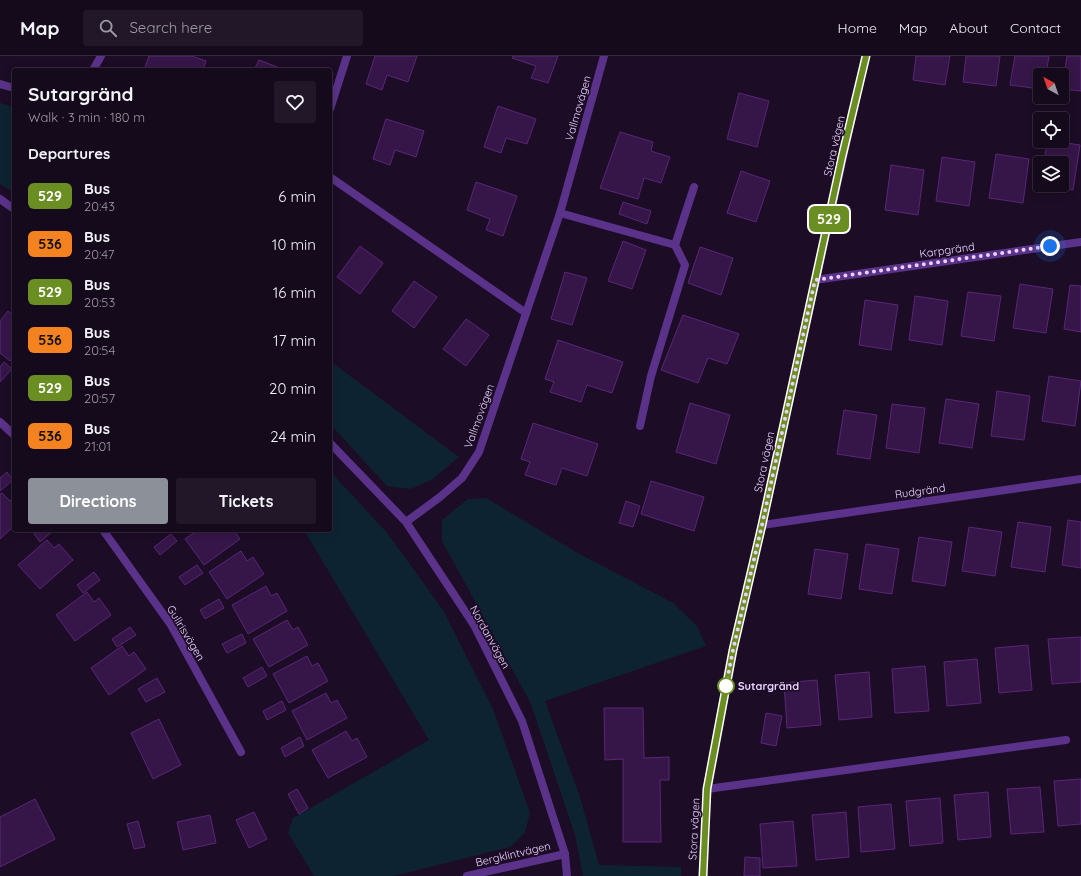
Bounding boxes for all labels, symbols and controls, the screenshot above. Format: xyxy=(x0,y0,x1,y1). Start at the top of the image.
search box xyxy=(83,10,363,46)
text: Map xyxy=(20,16,59,40)
icon: search xyxy=(97,17,119,39)
text: Search here xyxy=(129,18,212,37)
text: Home xyxy=(838,19,877,37)
text: Map xyxy=(899,19,927,37)
text: About xyxy=(949,19,988,37)
text: Contact xyxy=(1010,19,1061,37)
north arrow xyxy=(1033,68,1069,104)
map controls xyxy=(1033,68,1069,192)
street label: Vallmovägen xyxy=(562,74,594,142)
button: heart xyxy=(274,81,316,123)
text: Sutargränd xyxy=(28,82,134,106)
text: Walk · 3 min · 180 m xyxy=(28,109,145,125)
button: locate xyxy=(1033,112,1069,148)
street label: Stora vägen xyxy=(820,114,848,178)
text: Departures xyxy=(28,144,110,163)
button: layers xyxy=(1033,156,1069,192)
text: Bus xyxy=(84,179,110,198)
text: 529 xyxy=(38,187,62,205)
text: 6 min xyxy=(278,187,316,206)
text: 20:43 xyxy=(84,198,115,214)
line badge: 529 xyxy=(806,206,852,232)
text: 529 xyxy=(817,210,841,228)
text: Bus xyxy=(84,227,110,246)
text: 536 xyxy=(38,235,62,253)
text: 10 min xyxy=(272,235,316,254)
your location xyxy=(1040,236,1060,256)
street label: Karpgränd xyxy=(918,239,976,261)
text: 20:47 xyxy=(84,246,115,262)
text: Bus xyxy=(84,275,110,294)
text: 529 xyxy=(38,283,62,301)
text: 16 min xyxy=(273,283,316,302)
text: 20:53 xyxy=(84,294,115,310)
text: Bus xyxy=(84,323,110,342)
text: 536 xyxy=(38,331,62,349)
text: 17 min xyxy=(273,331,316,350)
text: 20:54 xyxy=(84,342,115,358)
text: Bus xyxy=(84,371,110,390)
text: 529 xyxy=(38,379,62,397)
text: 20 min xyxy=(269,379,316,398)
street label: Vallmovägen xyxy=(461,382,497,450)
text: 20:57 xyxy=(84,390,115,406)
text: Bus xyxy=(84,419,110,438)
text: 536 xyxy=(38,427,62,445)
text: 24 min xyxy=(270,427,316,446)
street label: Stora vägen xyxy=(751,430,777,494)
text: 21:01 xyxy=(84,438,111,454)
button: Directions xyxy=(28,478,168,524)
button: Tickets xyxy=(176,478,316,524)
street label: Rudgränd xyxy=(894,481,946,501)
street label: Gullrisvägen xyxy=(164,603,208,663)
street label: Nordanvägen xyxy=(467,603,513,671)
marker: Sutargränd xyxy=(717,677,735,695)
place label: Sutargränd xyxy=(738,679,799,693)
street label: Stora vägen xyxy=(685,798,703,860)
street label: Bergklintvägen xyxy=(474,839,552,869)

